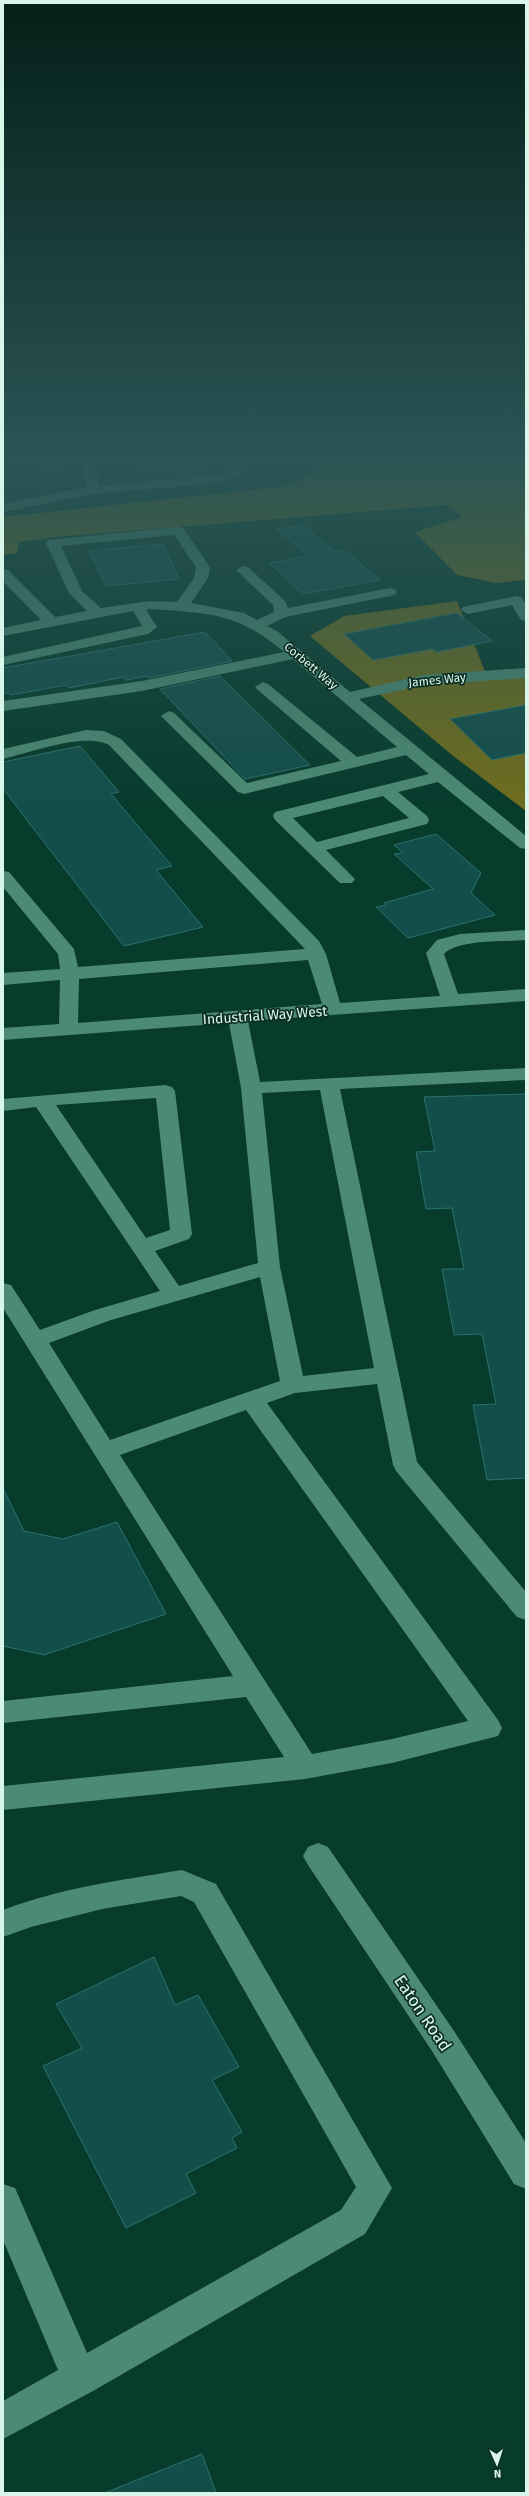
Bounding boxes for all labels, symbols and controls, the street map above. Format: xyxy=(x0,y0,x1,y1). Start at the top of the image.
street label: Corbett Way xyxy=(281,640,341,692)
street label: James Way xyxy=(408,670,466,690)
street label: Industrial Way West xyxy=(202,1003,329,1028)
street label: Eaton Road xyxy=(389,1971,456,2055)
north arrow xyxy=(477,2444,517,2484)
text: N xyxy=(494,2467,501,2480)

